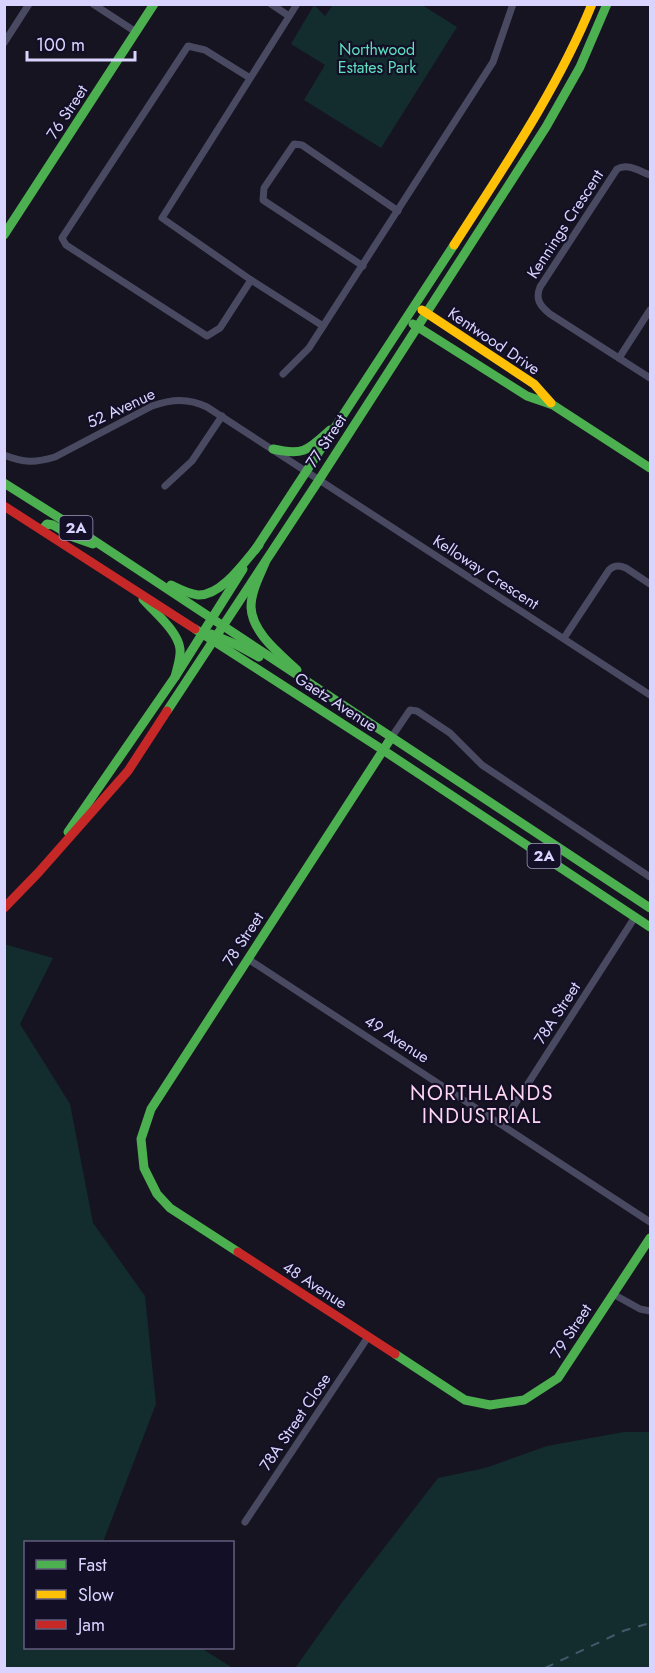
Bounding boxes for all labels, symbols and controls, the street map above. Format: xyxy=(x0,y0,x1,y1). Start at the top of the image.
scale bar xyxy=(27,24,135,62)
text: 100 m xyxy=(36,32,85,58)
park label: Northwood Estates Park xyxy=(338,38,417,79)
street label: 76 Street xyxy=(41,80,93,144)
street label: Kennings Crescent xyxy=(521,165,609,283)
street label: Kentwood Drive xyxy=(443,302,545,380)
street label: 52 Avenue xyxy=(83,382,159,434)
street label: 77 Street xyxy=(300,410,352,472)
road number: 2A xyxy=(60,516,92,540)
street label: Kelloway Crescent xyxy=(429,529,544,615)
street label: Gaetz Avenue xyxy=(290,667,382,737)
road number: 2A xyxy=(528,844,560,868)
street label: 78 Street xyxy=(217,907,269,970)
street label: 78A Street xyxy=(528,977,586,1049)
street label: 49 Avenue xyxy=(360,1009,434,1069)
district label: NORTHLANDS INDUSTRIAL xyxy=(410,1079,554,1131)
street label: 48 Avenue xyxy=(278,1256,352,1314)
street label: 79 Street xyxy=(545,1299,597,1363)
street label: 78A Street Close xyxy=(254,1369,336,1475)
legend xyxy=(24,1541,234,1649)
text: Fast xyxy=(78,1552,107,1578)
text: Slow xyxy=(78,1582,115,1608)
text: Jam xyxy=(76,1612,105,1638)

